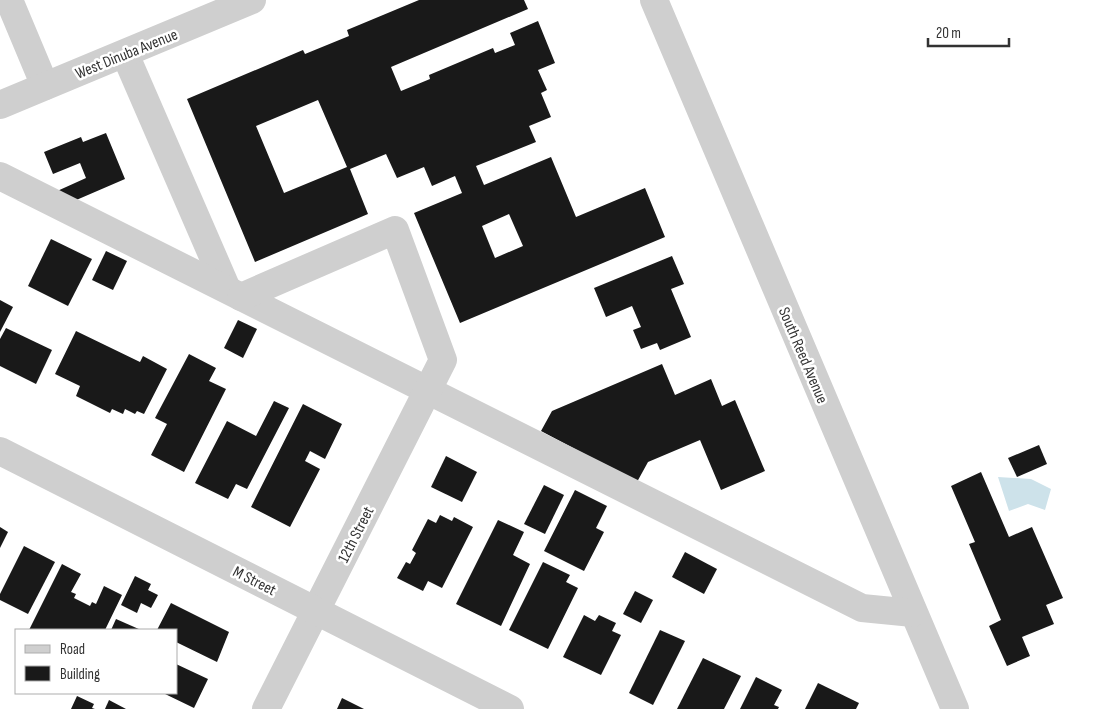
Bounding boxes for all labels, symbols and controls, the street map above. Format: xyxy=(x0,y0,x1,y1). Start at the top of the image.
scale bar xyxy=(928,15,1009,47)
text: 20 m xyxy=(936,24,961,43)
street label: West Dinuba Avenue xyxy=(73,25,180,84)
street label: South Reed Avenue xyxy=(774,305,831,407)
street label: 12th Street xyxy=(334,503,379,566)
street label: M Street xyxy=(230,562,279,600)
legend xyxy=(15,629,178,694)
text: Road xyxy=(60,640,85,659)
text: Building xyxy=(60,665,100,684)

